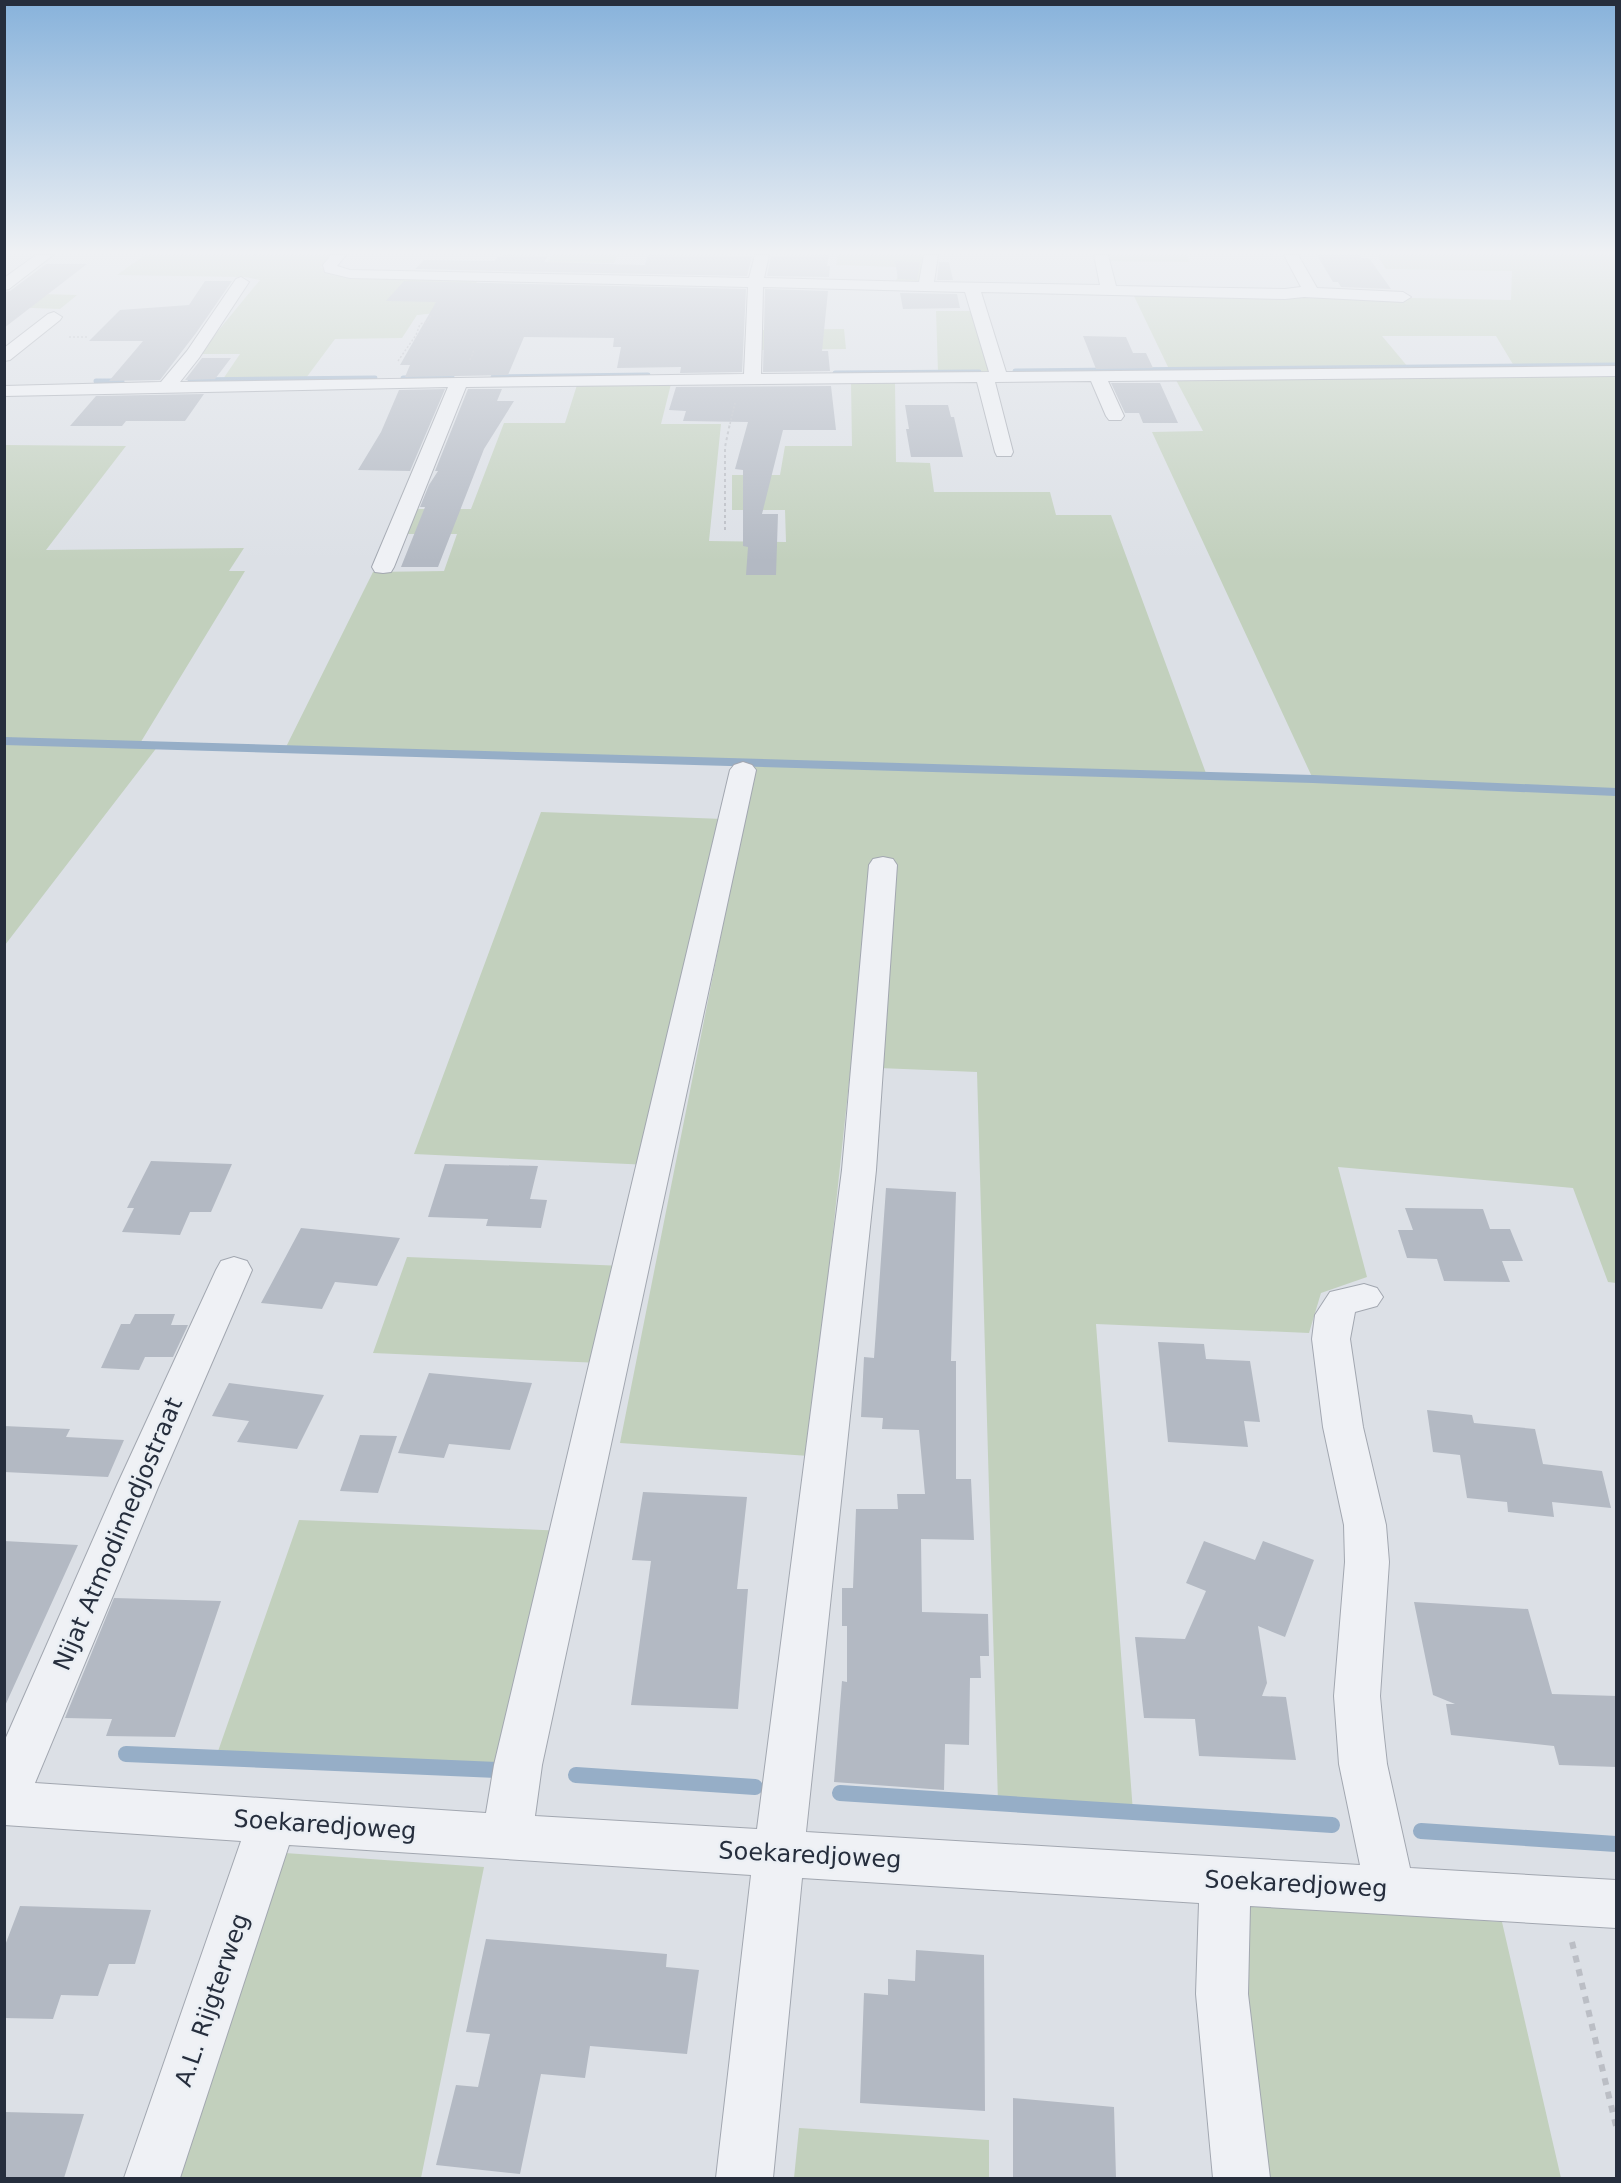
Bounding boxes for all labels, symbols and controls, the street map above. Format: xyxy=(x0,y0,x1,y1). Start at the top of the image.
street label: Nijat Atmodimedjostraat xyxy=(48,1393,188,1675)
street label: Soekaredjoweg xyxy=(233,1805,417,1845)
street label: Soekaredjoweg xyxy=(718,1836,902,1874)
street label: Soekaredjoweg xyxy=(1204,1865,1388,1903)
street label: A.L. Rijgterweg xyxy=(169,1910,255,2090)

